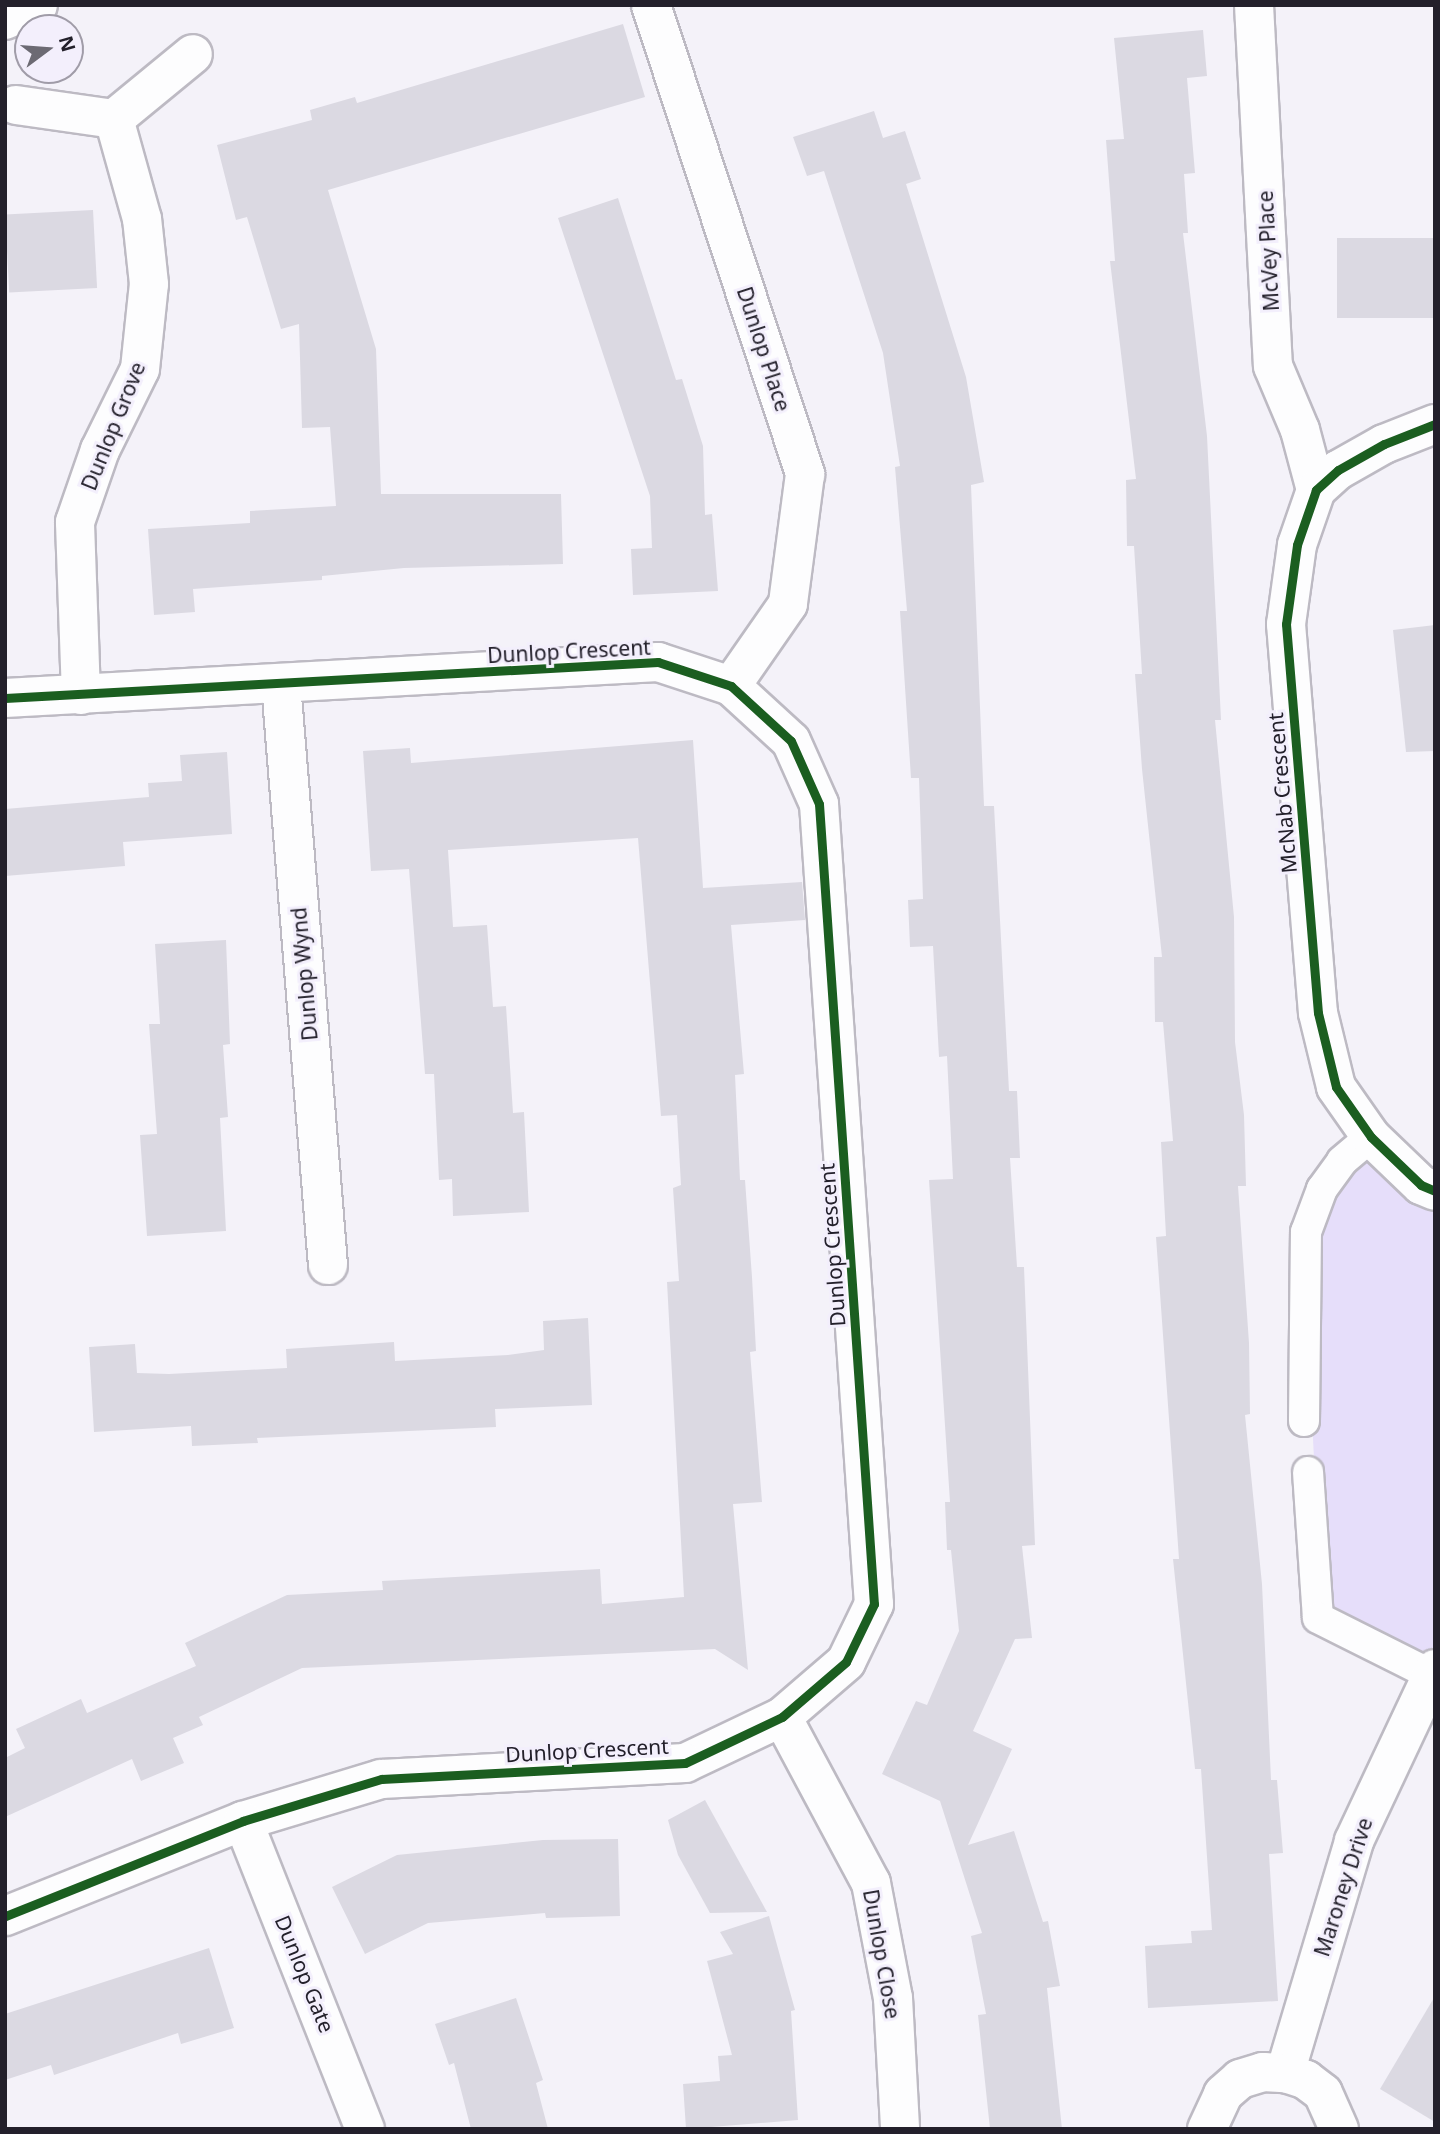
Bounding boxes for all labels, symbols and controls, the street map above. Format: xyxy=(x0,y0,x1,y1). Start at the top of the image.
north arrow xyxy=(14,14,84,84)
text: N xyxy=(53,33,82,55)
street label: McVey Place xyxy=(1252,190,1284,312)
street label: Dunlop Place xyxy=(732,283,796,415)
street label: Dunlop Grove xyxy=(76,358,150,494)
street label: Dunlop Crescent xyxy=(487,634,651,668)
street label: McNab Crescent xyxy=(1262,712,1302,874)
street label: Dunlop Wynd xyxy=(286,906,322,1042)
street label: Dunlop Crescent xyxy=(814,1162,850,1328)
street label: Dunlop Crescent xyxy=(505,1733,669,1767)
street label: Maroney Drive xyxy=(1309,1814,1377,1960)
street label: Dunlop Close xyxy=(858,1887,906,2021)
street label: Dunlop Gate xyxy=(270,1912,340,2036)

